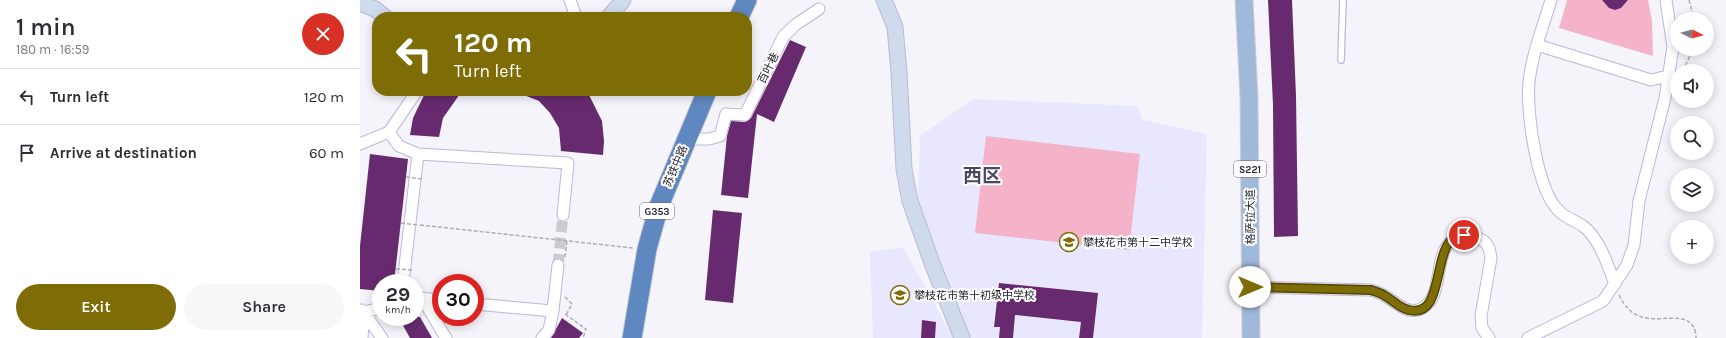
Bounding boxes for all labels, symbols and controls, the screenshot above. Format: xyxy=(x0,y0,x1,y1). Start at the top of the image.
north arrow xyxy=(1670,12,1714,56)
map controls xyxy=(1670,12,1714,264)
text: 1 min xyxy=(16,13,76,41)
button: close xyxy=(302,13,344,55)
text: 120 m xyxy=(454,26,532,59)
icon: left xyxy=(388,28,440,80)
text: 180 m · 16:59 xyxy=(16,42,89,57)
street label: 百叶巷 xyxy=(755,51,782,86)
text: Turn left xyxy=(454,60,522,82)
button: sound xyxy=(1670,64,1714,108)
icon: left xyxy=(16,86,38,108)
text: Turn left xyxy=(50,88,109,106)
text: 120 m xyxy=(304,88,344,106)
button: search xyxy=(1670,116,1714,160)
icon: arrive xyxy=(16,142,38,164)
street label: 苏铁中路 xyxy=(661,143,690,189)
text: Arrive at destination xyxy=(50,144,197,162)
text: 60 m xyxy=(309,144,344,162)
road number: S221 xyxy=(1234,161,1266,177)
district label: 西区 xyxy=(963,165,1001,187)
button: layers xyxy=(1670,168,1714,212)
street label: 格萨拉大道 xyxy=(1244,190,1257,245)
road number: G353 xyxy=(640,203,674,219)
pin xyxy=(1447,218,1481,252)
button: + xyxy=(1670,220,1714,264)
icon: arrive xyxy=(1453,224,1475,246)
school or university icon: 攀枝花市第十二中学校 xyxy=(1058,231,1080,253)
place label: 攀枝花市第十二中学校 xyxy=(1083,236,1193,249)
position arrow xyxy=(1229,266,1271,308)
speed limit sign: 30 xyxy=(432,274,484,326)
text: 29 xyxy=(386,283,410,306)
button: Exit xyxy=(16,284,176,330)
button: Share xyxy=(184,284,344,330)
school or university icon: 攀枝花市第十初级中学校 xyxy=(889,284,911,306)
place label: 攀枝花市第十初级中学校 xyxy=(914,289,1035,302)
text: km/h xyxy=(385,304,411,316)

